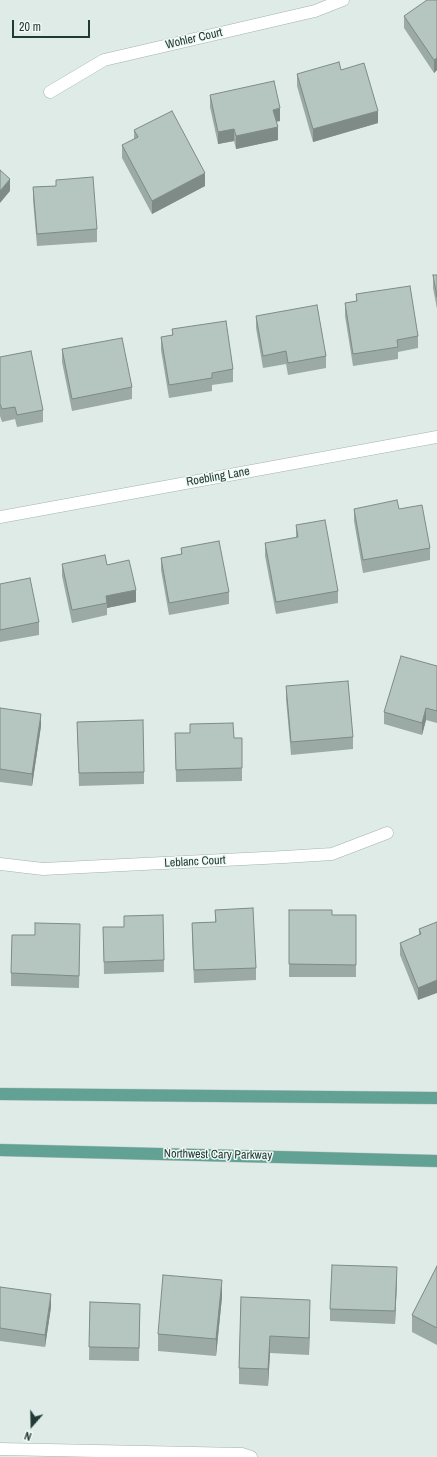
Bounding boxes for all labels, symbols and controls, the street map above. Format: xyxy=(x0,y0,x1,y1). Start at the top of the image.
scale bar xyxy=(14,12,92,38)
text: 20 m xyxy=(19,19,41,35)
street label: Wohler Court xyxy=(164,25,224,53)
street label: Roebling Lane xyxy=(185,464,251,490)
street label: Leblanc Court xyxy=(164,853,226,871)
street label: Northwest Cary Parkway xyxy=(164,1147,272,1163)
north arrow xyxy=(12,1405,52,1445)
text: N xyxy=(22,1429,33,1444)

